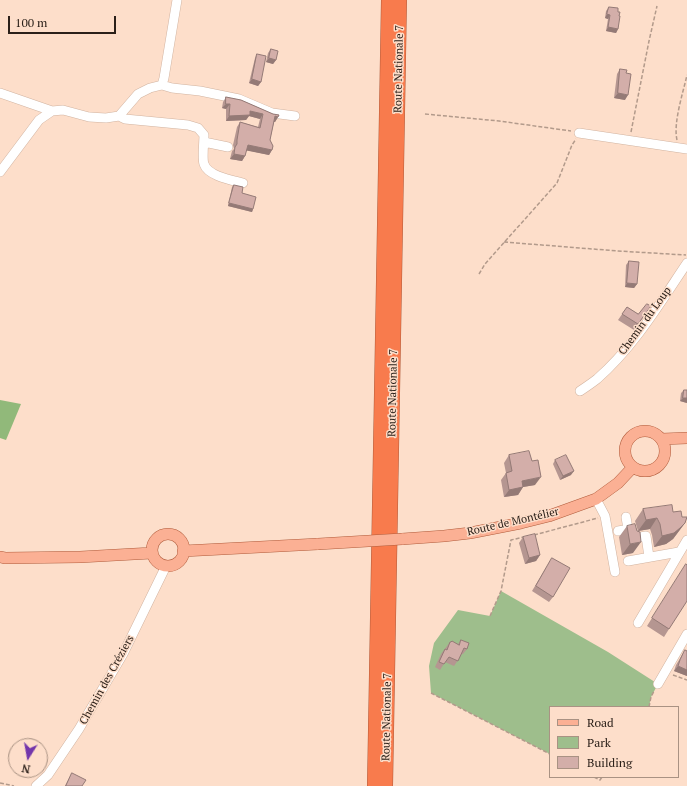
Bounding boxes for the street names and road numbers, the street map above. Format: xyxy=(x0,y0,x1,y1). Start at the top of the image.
street label: Route Nationale 7 xyxy=(392,25,406,113)
street label: Chemin du Loup xyxy=(616,284,674,358)
street label: Route Nationale 7 xyxy=(386,349,400,437)
street label: Route de Montélier xyxy=(466,505,560,539)
street label: Chemin des Créziers xyxy=(77,633,137,727)
street label: Route Nationale 7 xyxy=(380,673,394,761)

